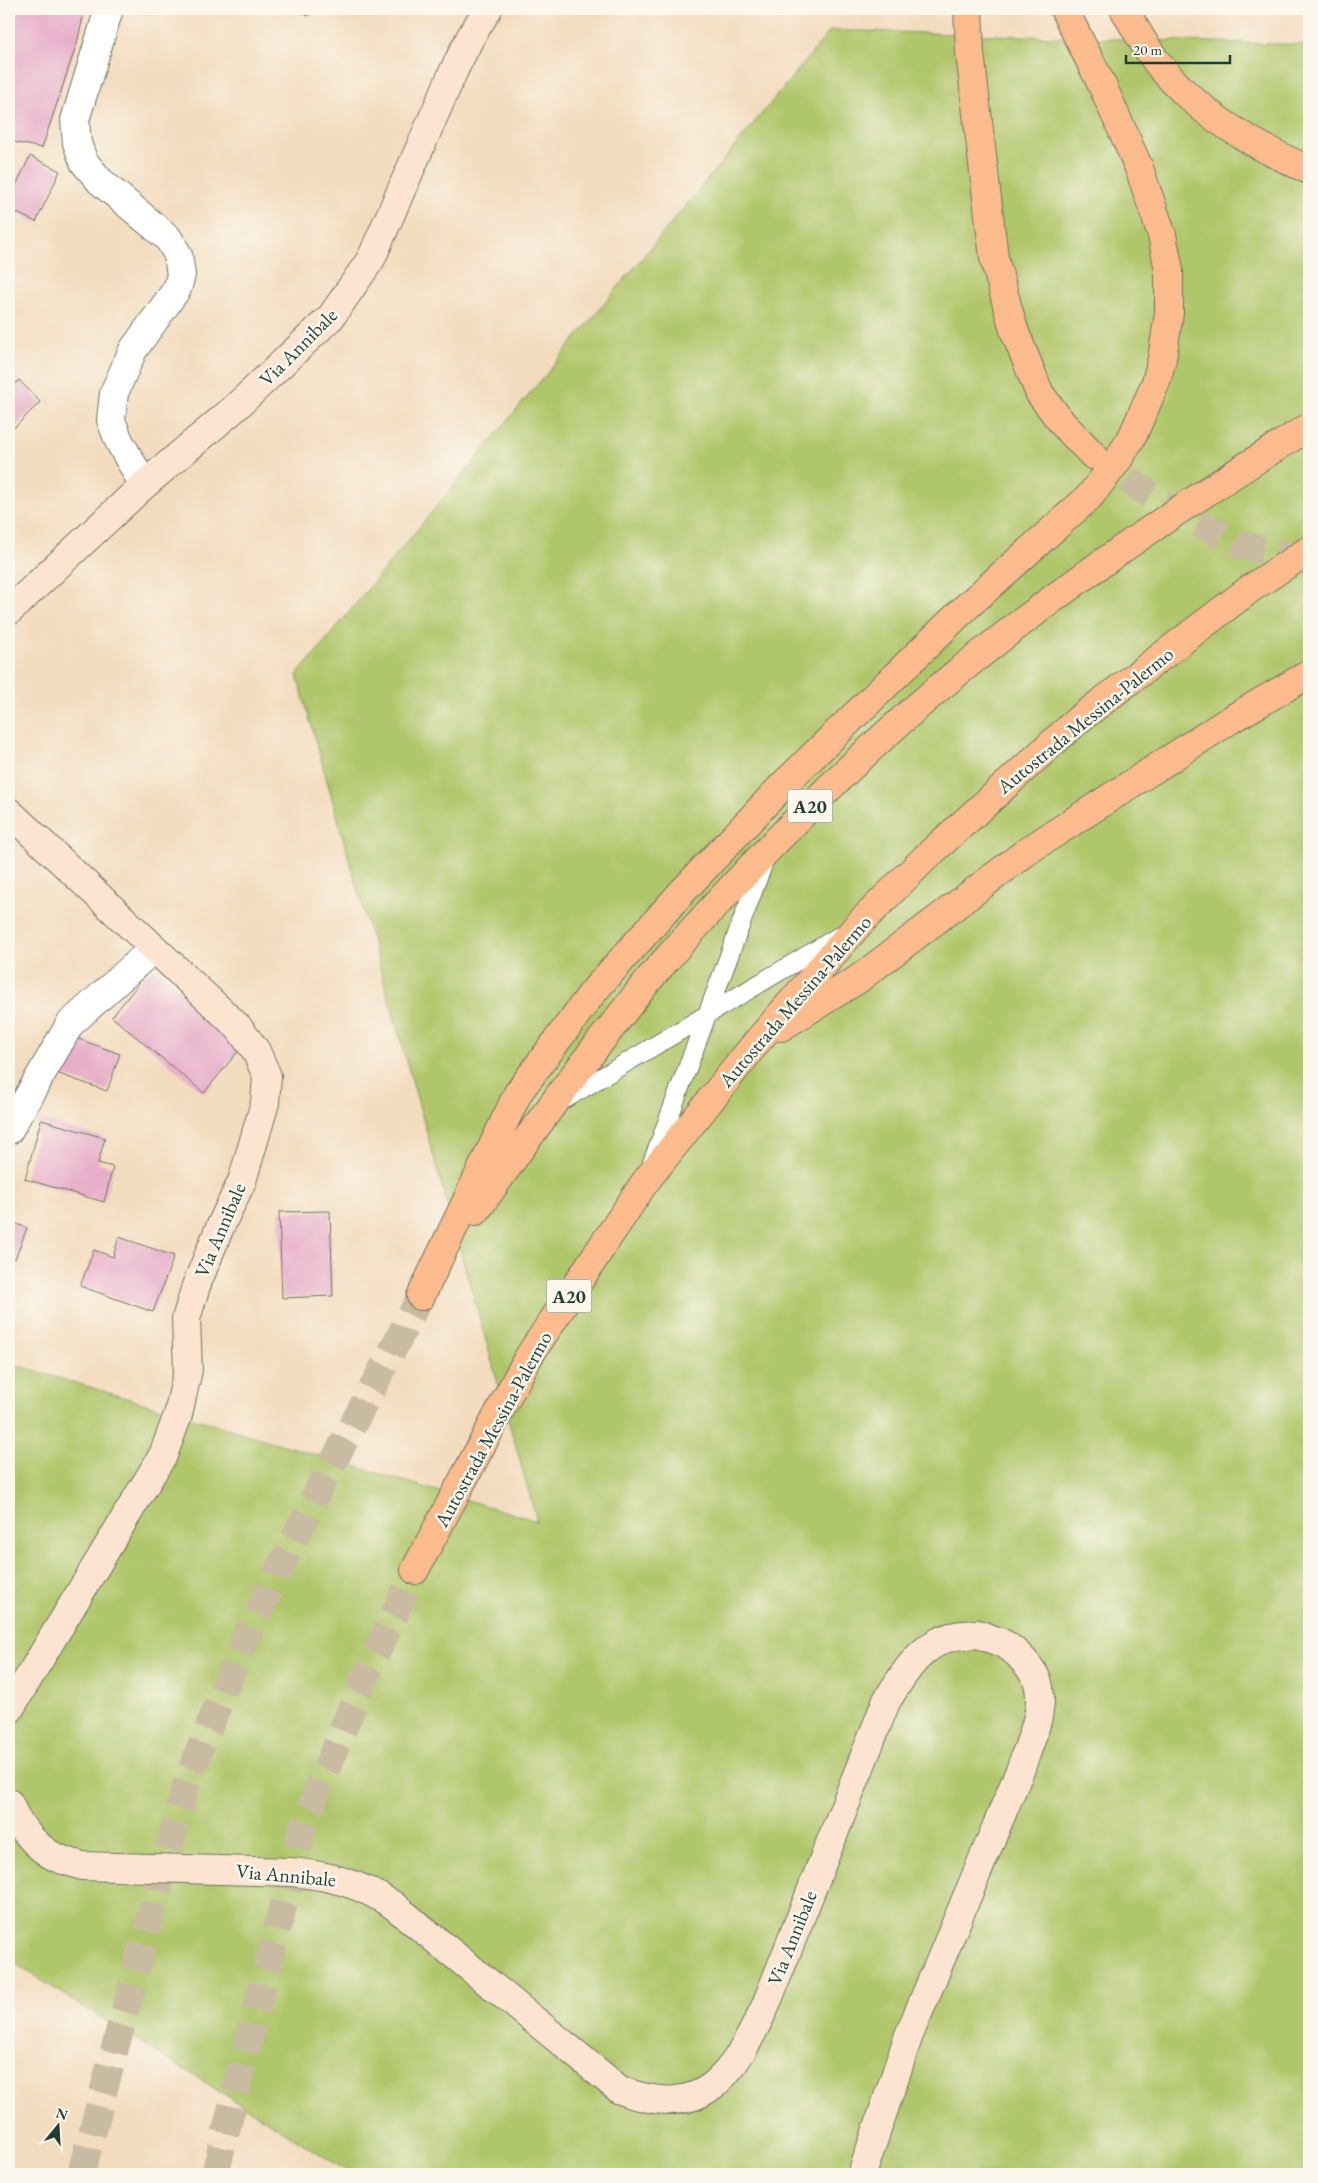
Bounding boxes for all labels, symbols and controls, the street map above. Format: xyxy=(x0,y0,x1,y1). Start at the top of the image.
scale bar xyxy=(1126,32,1229,64)
text: 20 m xyxy=(1133,40,1162,59)
street label: Via Annibale xyxy=(253,302,343,392)
street label: Autostrada Messina-Palermo xyxy=(991,641,1179,800)
road number: A20 xyxy=(788,789,832,822)
street label: Autostrada Messina-Palermo xyxy=(712,909,877,1093)
street label: Via Annibale xyxy=(188,1179,252,1281)
road number: A20 xyxy=(546,1280,592,1312)
street label: Autostrada Messina-Palermo xyxy=(428,1326,558,1532)
street label: Via Annibale xyxy=(235,1858,337,1892)
street label: Via Annibale xyxy=(761,1886,823,1989)
north arrow xyxy=(32,2100,82,2150)
text: N xyxy=(54,2103,71,2124)

